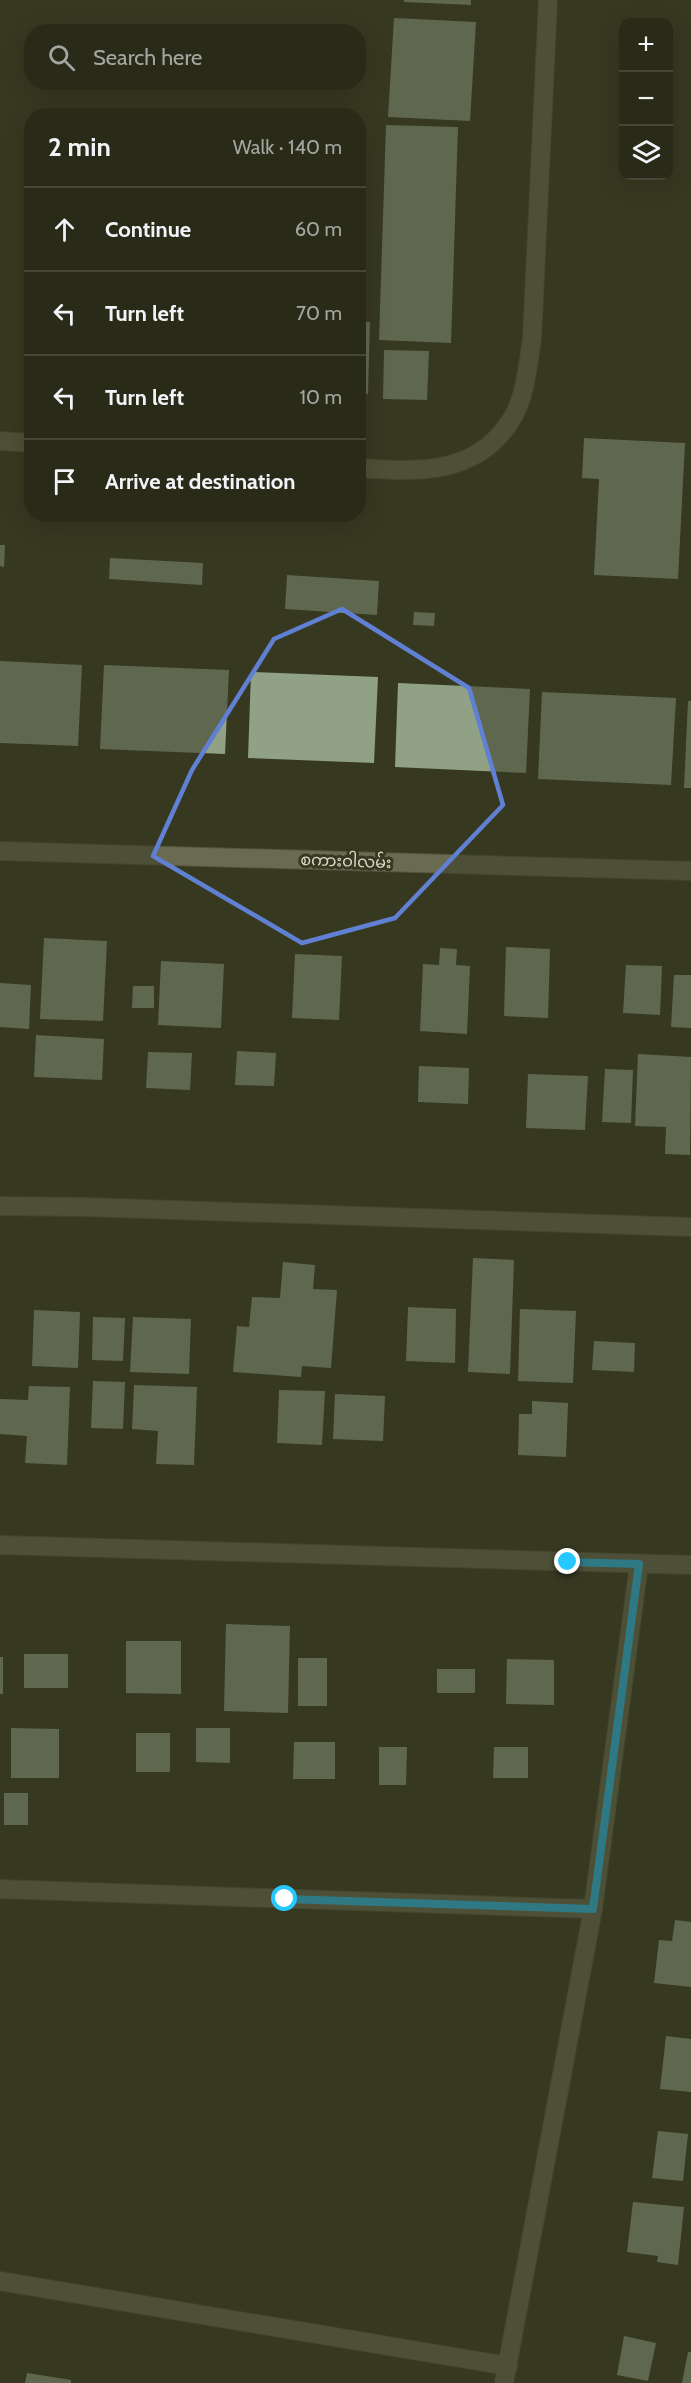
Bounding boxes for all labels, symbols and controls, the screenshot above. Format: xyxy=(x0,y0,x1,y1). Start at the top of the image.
map controls xyxy=(619,18,673,180)
button: + xyxy=(619,18,673,72)
search box xyxy=(24,24,366,90)
icon: search xyxy=(45,41,78,74)
text: Search here xyxy=(93,44,202,71)
button: − xyxy=(619,72,673,126)
button: layers xyxy=(619,126,673,180)
text: 2 min xyxy=(48,131,111,163)
text: Walk · 140 m xyxy=(233,135,342,159)
icon: ahead xyxy=(48,213,81,246)
text: Continue xyxy=(105,216,191,243)
text: 60 m xyxy=(295,217,342,241)
icon: left xyxy=(48,297,81,330)
text: Turn left xyxy=(105,300,184,327)
text: 70 m xyxy=(296,301,342,325)
icon: left xyxy=(48,381,81,414)
text: Turn left xyxy=(105,384,184,411)
text: 10 m xyxy=(299,385,342,409)
icon: arrive xyxy=(48,465,81,498)
text: Arrive at destination xyxy=(105,468,295,495)
street label: စကားဝါလမ်း xyxy=(300,848,392,872)
route end xyxy=(554,1548,580,1574)
route start xyxy=(271,1885,297,1911)

